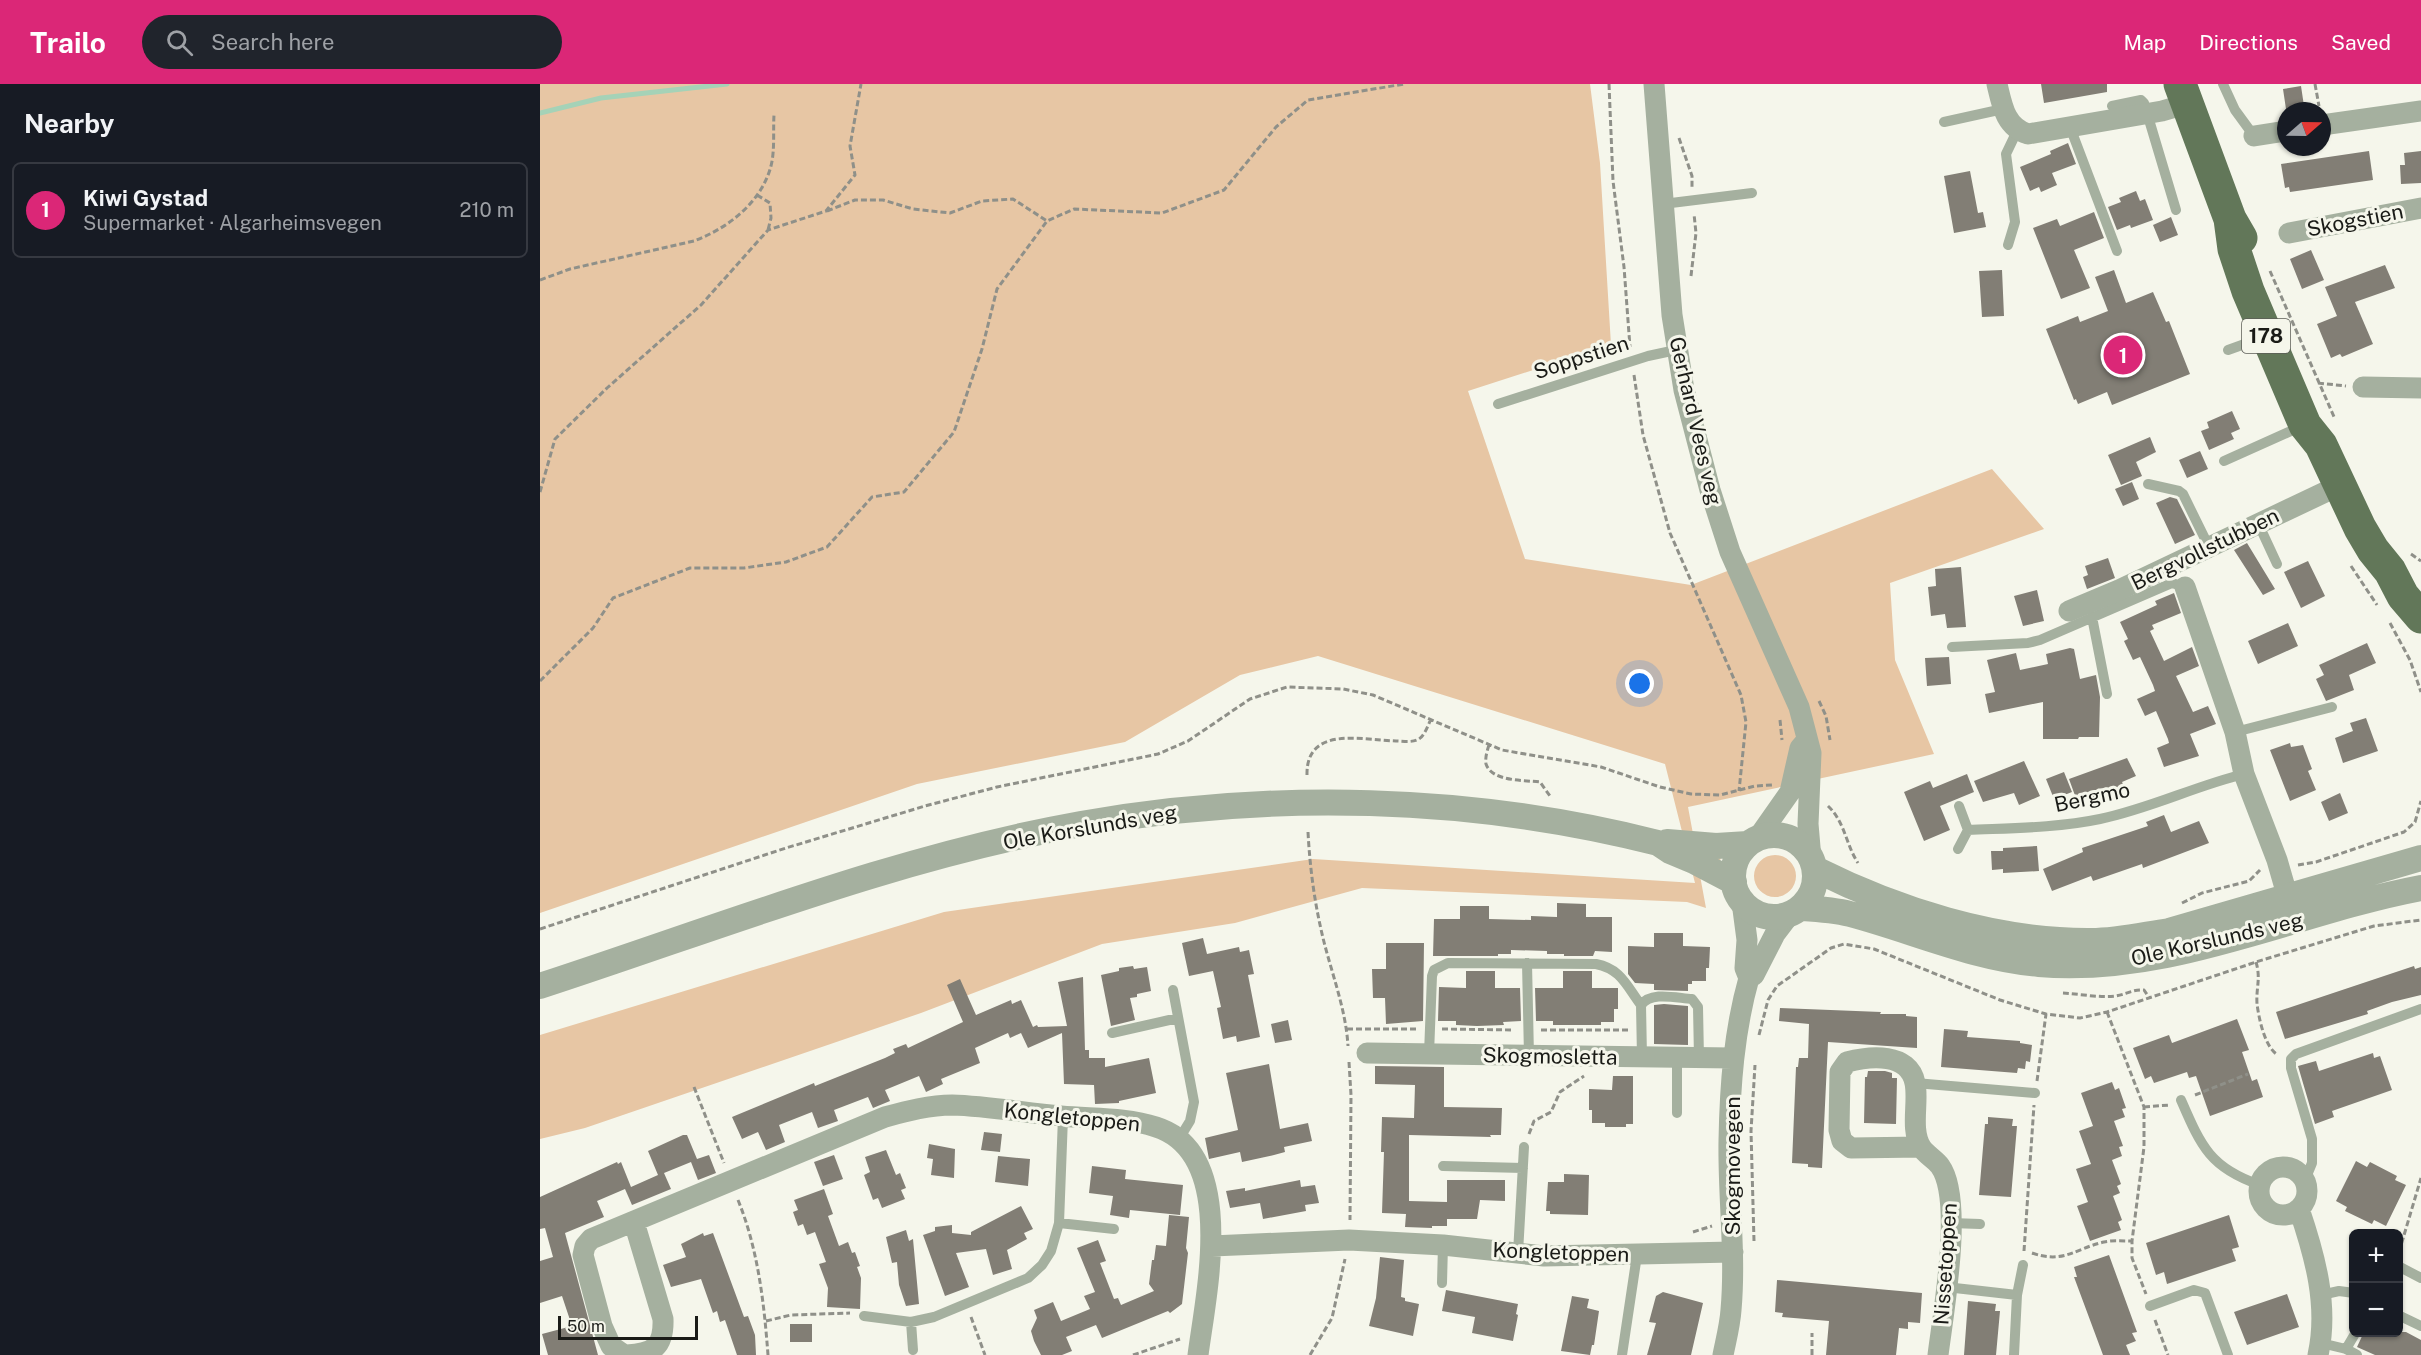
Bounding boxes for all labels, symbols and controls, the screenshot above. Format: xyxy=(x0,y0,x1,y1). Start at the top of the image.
search box xyxy=(142,15,562,69)
text: Trailo xyxy=(30,26,106,59)
icon: search xyxy=(163,26,196,59)
text: Search here xyxy=(211,29,334,55)
text: Map xyxy=(2124,30,2166,55)
text: Directions xyxy=(2199,30,2298,55)
text: Saved xyxy=(2331,30,2391,55)
north arrow xyxy=(2277,102,2331,156)
text: Nearby xyxy=(24,108,114,139)
text: Kiwi Gystad xyxy=(83,185,208,211)
text: 1 xyxy=(41,198,50,222)
text: 210 m xyxy=(460,198,514,222)
street label: Skogstien xyxy=(2305,198,2405,242)
text: Supermarket · Algarheimsvegen xyxy=(83,211,382,235)
road number: 178 xyxy=(2242,319,2290,353)
street label: Soppstien xyxy=(1530,330,1632,384)
pin: 1 xyxy=(2104,332,2142,378)
street label: Gerhard Vees veg xyxy=(1664,334,1728,508)
street label: Bergvollstubben xyxy=(2127,502,2283,596)
your location xyxy=(1625,669,1654,698)
street label: Bergmo xyxy=(2052,777,2132,817)
street label: Ole Korslunds veg xyxy=(1001,799,1179,855)
street label: Ole Korslunds veg xyxy=(2128,907,2306,971)
street label: Skogmosletta xyxy=(1482,1042,1618,1070)
street label: Skogmovegen xyxy=(1720,1096,1745,1236)
street label: Kongletoppen xyxy=(1003,1097,1141,1137)
street label: Nissetoppen xyxy=(1928,1202,1962,1326)
map controls xyxy=(2349,1229,2403,1337)
button: + xyxy=(2349,1229,2403,1283)
street label: Kongletoppen xyxy=(1492,1237,1630,1267)
button: − xyxy=(2349,1283,2403,1337)
scale bar xyxy=(558,1313,698,1340)
text: 50 m xyxy=(567,1317,605,1336)

